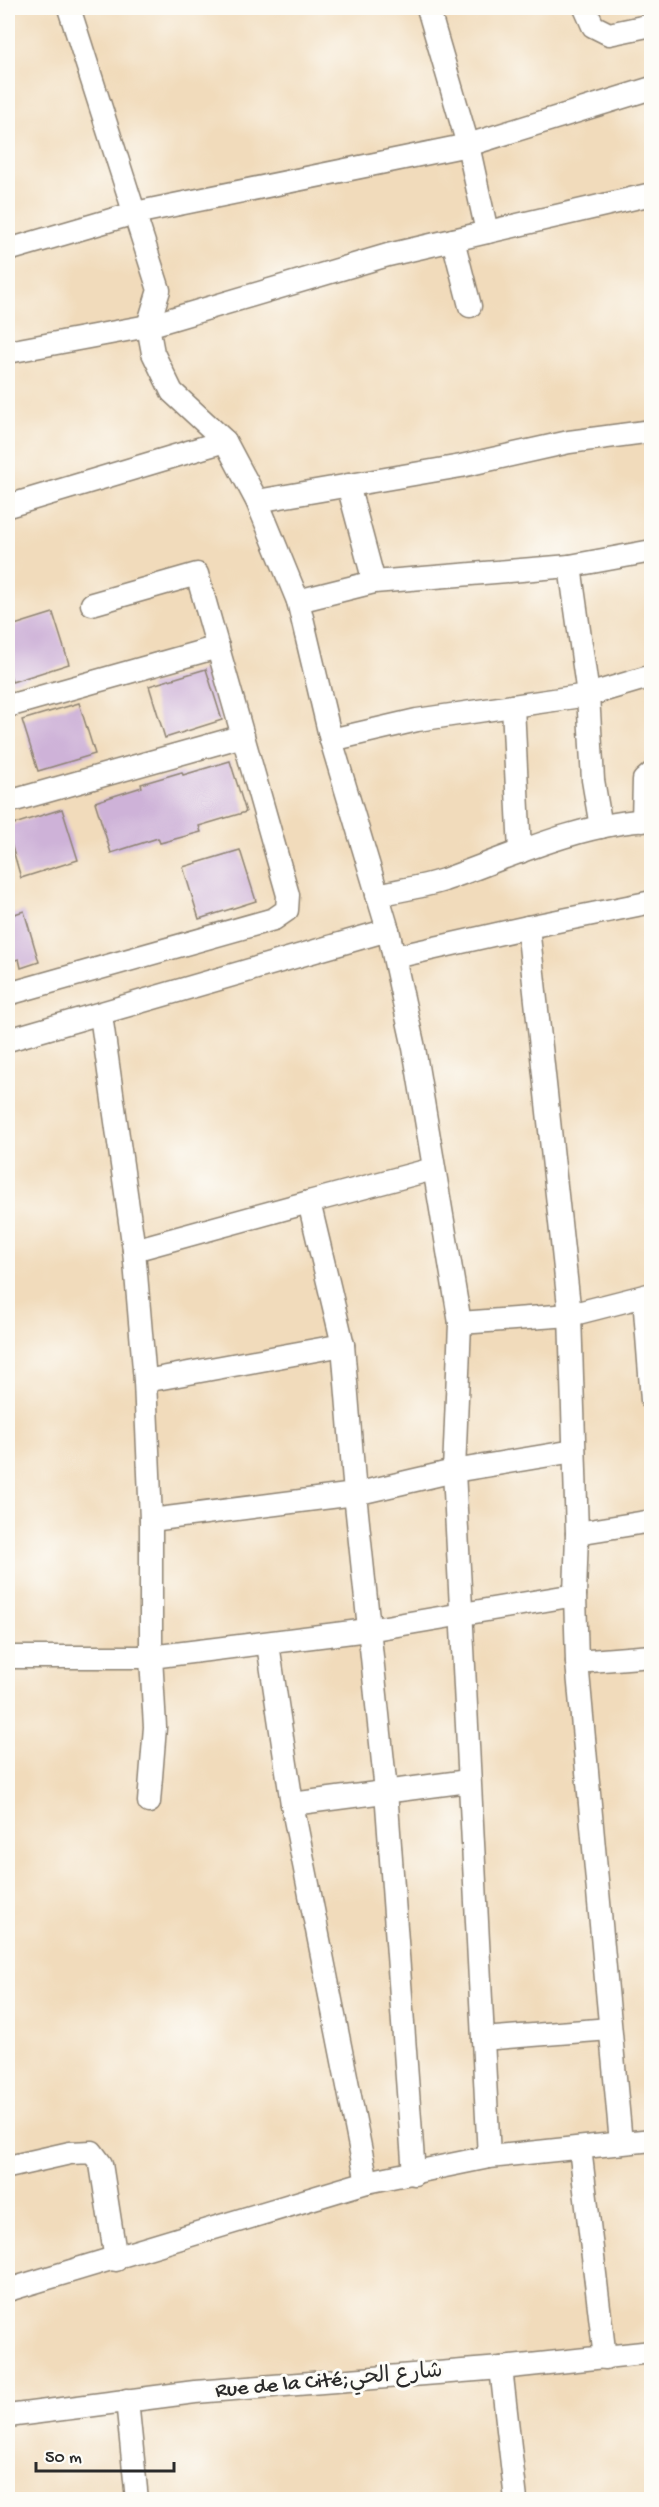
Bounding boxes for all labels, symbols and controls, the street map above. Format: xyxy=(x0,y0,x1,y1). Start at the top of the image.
street label: Rue de la Cité;شارع الحي xyxy=(214,2359,444,2408)
scale bar xyxy=(36,2435,174,2473)
text: 50 m xyxy=(45,2448,82,2469)

